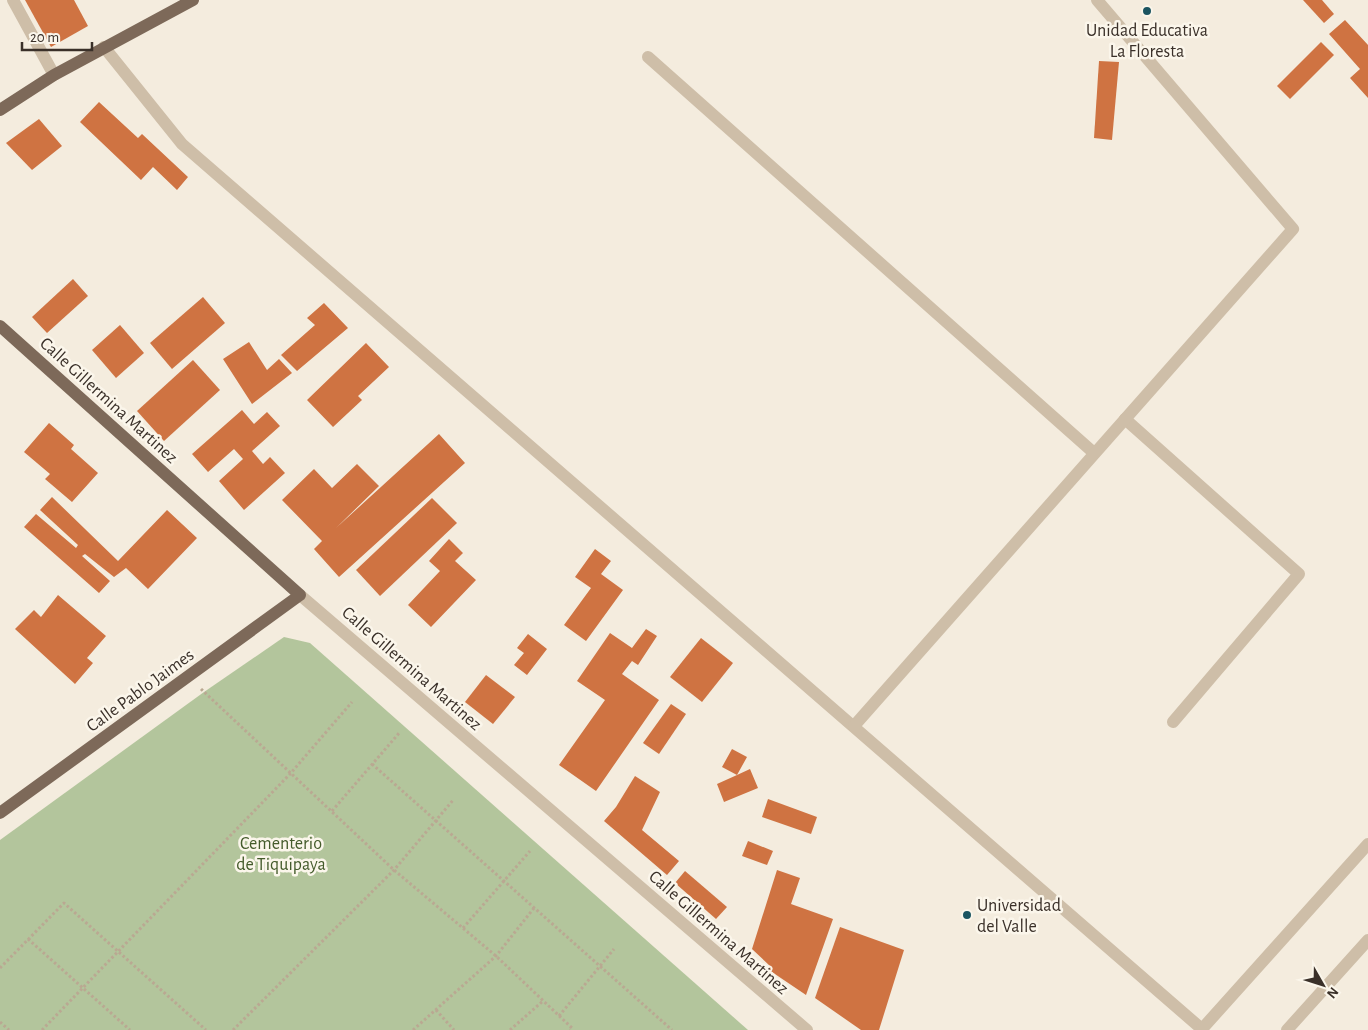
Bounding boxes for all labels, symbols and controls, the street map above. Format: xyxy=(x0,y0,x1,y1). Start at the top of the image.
marker: Unidad Educativa La Floresta xyxy=(1141,5,1153,17)
scale bar xyxy=(22,20,92,52)
place label: Unidad Educativa La Floresta xyxy=(1086,22,1208,61)
text: 20 m xyxy=(30,30,59,45)
street label: Calle Gillermina Martinez xyxy=(36,334,181,467)
street label: Calle Gillermina Martinez xyxy=(338,603,485,734)
street label: Calle Pablo Jaimes xyxy=(84,646,198,736)
park label: Cementerio de Tiquipaya xyxy=(236,835,326,874)
street label: Calle Gillermina Martinez xyxy=(645,867,792,998)
place label: Universidad del Valle xyxy=(977,897,1061,936)
marker: Universidad del Valle xyxy=(961,909,973,921)
north arrow xyxy=(1298,960,1348,1010)
text: N xyxy=(1324,984,1341,1001)

